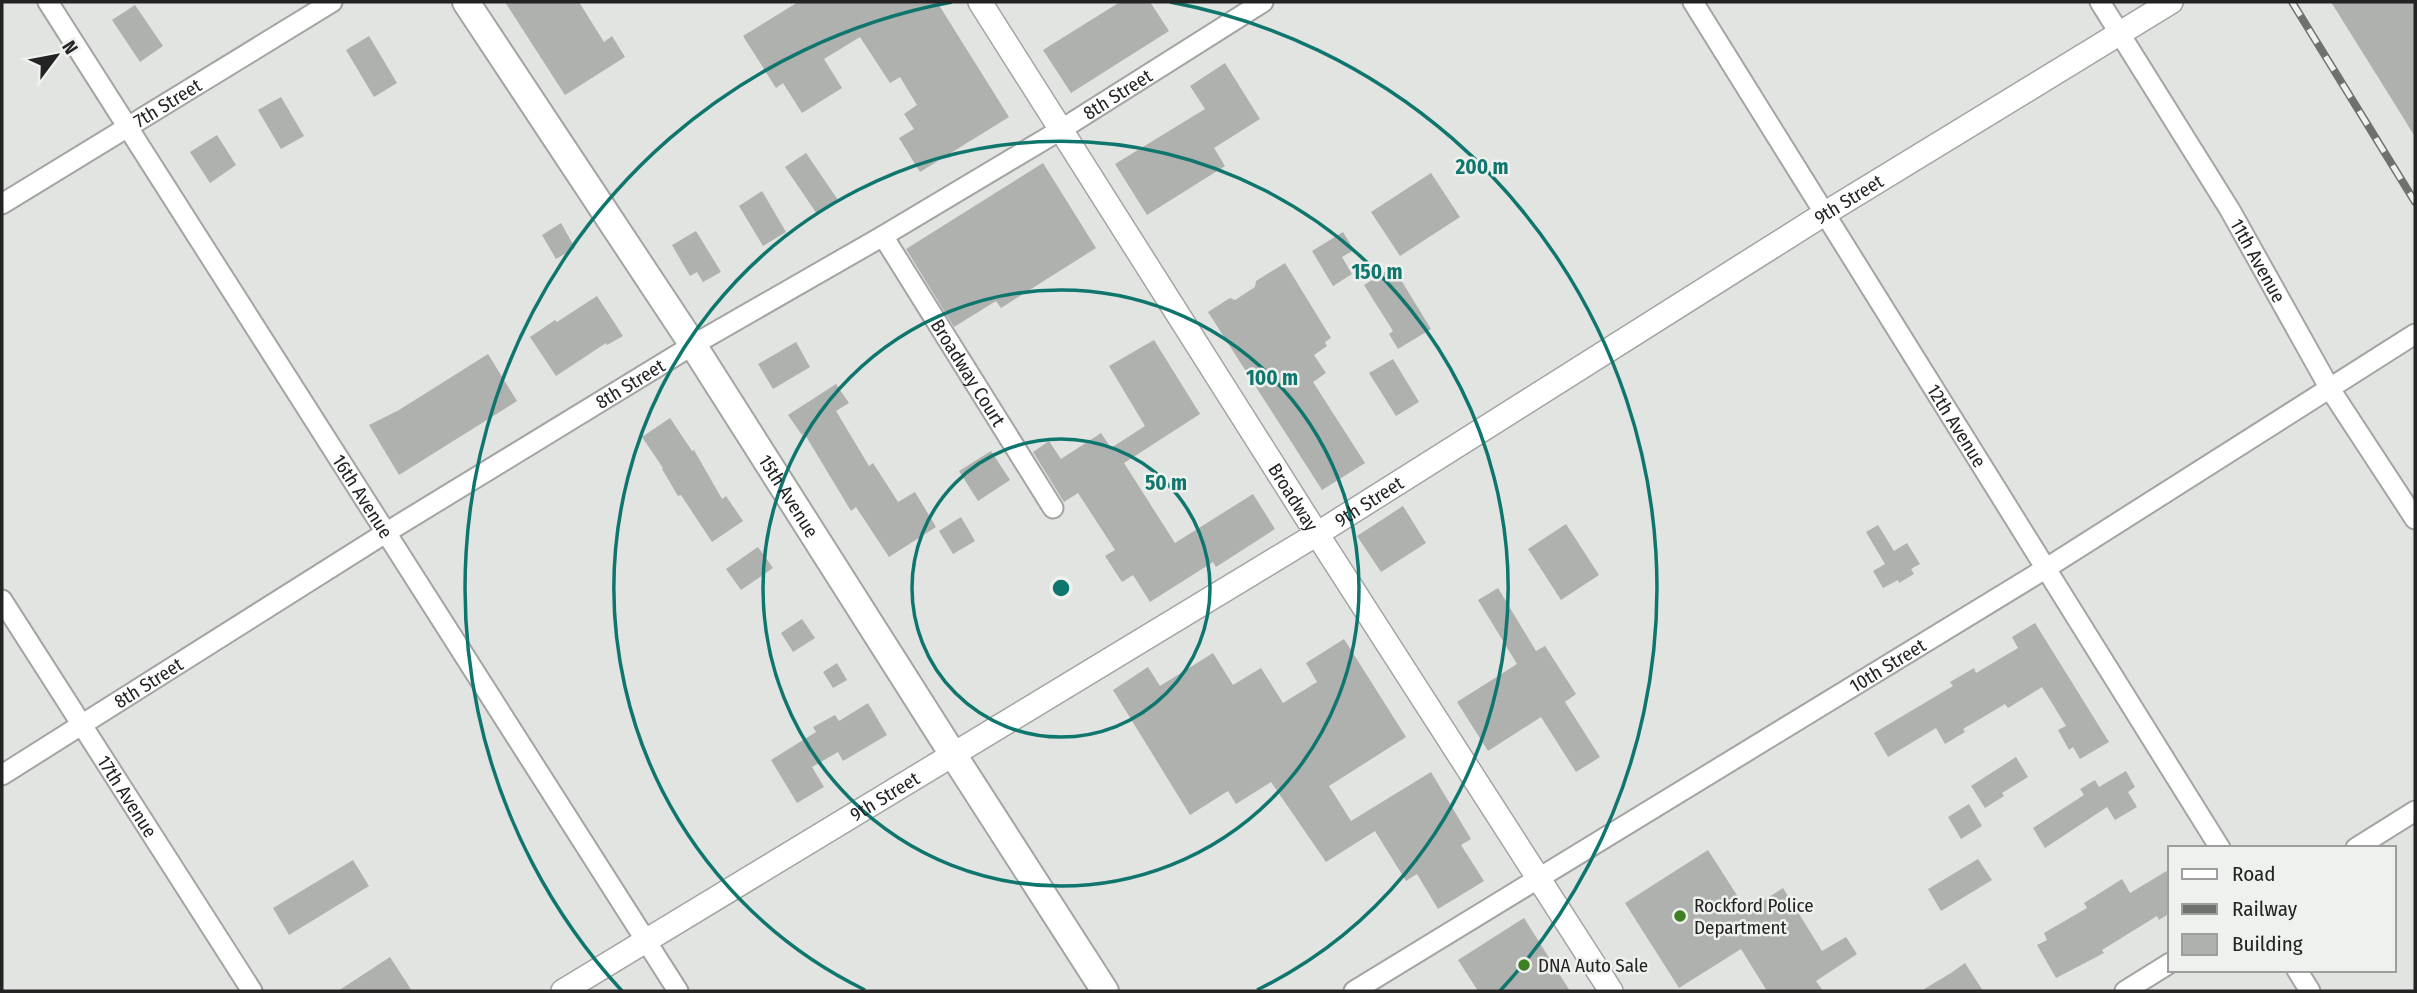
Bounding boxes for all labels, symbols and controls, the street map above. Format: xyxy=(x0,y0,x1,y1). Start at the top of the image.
north arrow xyxy=(21,21,91,91)
text: N xyxy=(57,36,83,58)
street label: 8th Street xyxy=(1079,64,1157,125)
street label: 7th Street xyxy=(130,73,206,133)
text: 200 m xyxy=(1454,154,1509,180)
street label: 9th Street xyxy=(1810,169,1888,229)
street label: 11th Avenue xyxy=(2225,215,2290,307)
text: 150 m xyxy=(1351,259,1403,285)
street label: Broadway Court xyxy=(926,315,1010,431)
street label: 8th Street xyxy=(591,354,670,414)
text: 100 m xyxy=(1246,365,1298,391)
street label: 12th Avenue xyxy=(1922,380,1991,472)
street label: 16th Avenue xyxy=(327,450,398,543)
street label: 15th Avenue xyxy=(754,450,823,542)
street label: Broadway xyxy=(1263,459,1323,536)
text: 50 m xyxy=(1145,470,1187,496)
street label: 9th Street xyxy=(1331,471,1408,532)
centre of rings xyxy=(1049,576,1073,600)
street label: 10th Street xyxy=(1845,633,1931,698)
street label: 8th Street xyxy=(110,652,188,713)
street label: 17th Avenue xyxy=(92,751,162,842)
street label: 9th Street xyxy=(846,766,924,826)
legend xyxy=(2168,846,2396,972)
text: Road xyxy=(2232,861,2276,887)
place label: Rockford Police Department xyxy=(1694,894,1814,939)
text: Railway xyxy=(2232,896,2298,922)
marker: Rockford Police Department xyxy=(1672,908,1688,924)
text: Building xyxy=(2232,931,2303,957)
place label: DNA Auto Sale xyxy=(1538,954,1648,977)
marker: DNA Auto Sale xyxy=(1516,957,1532,973)

